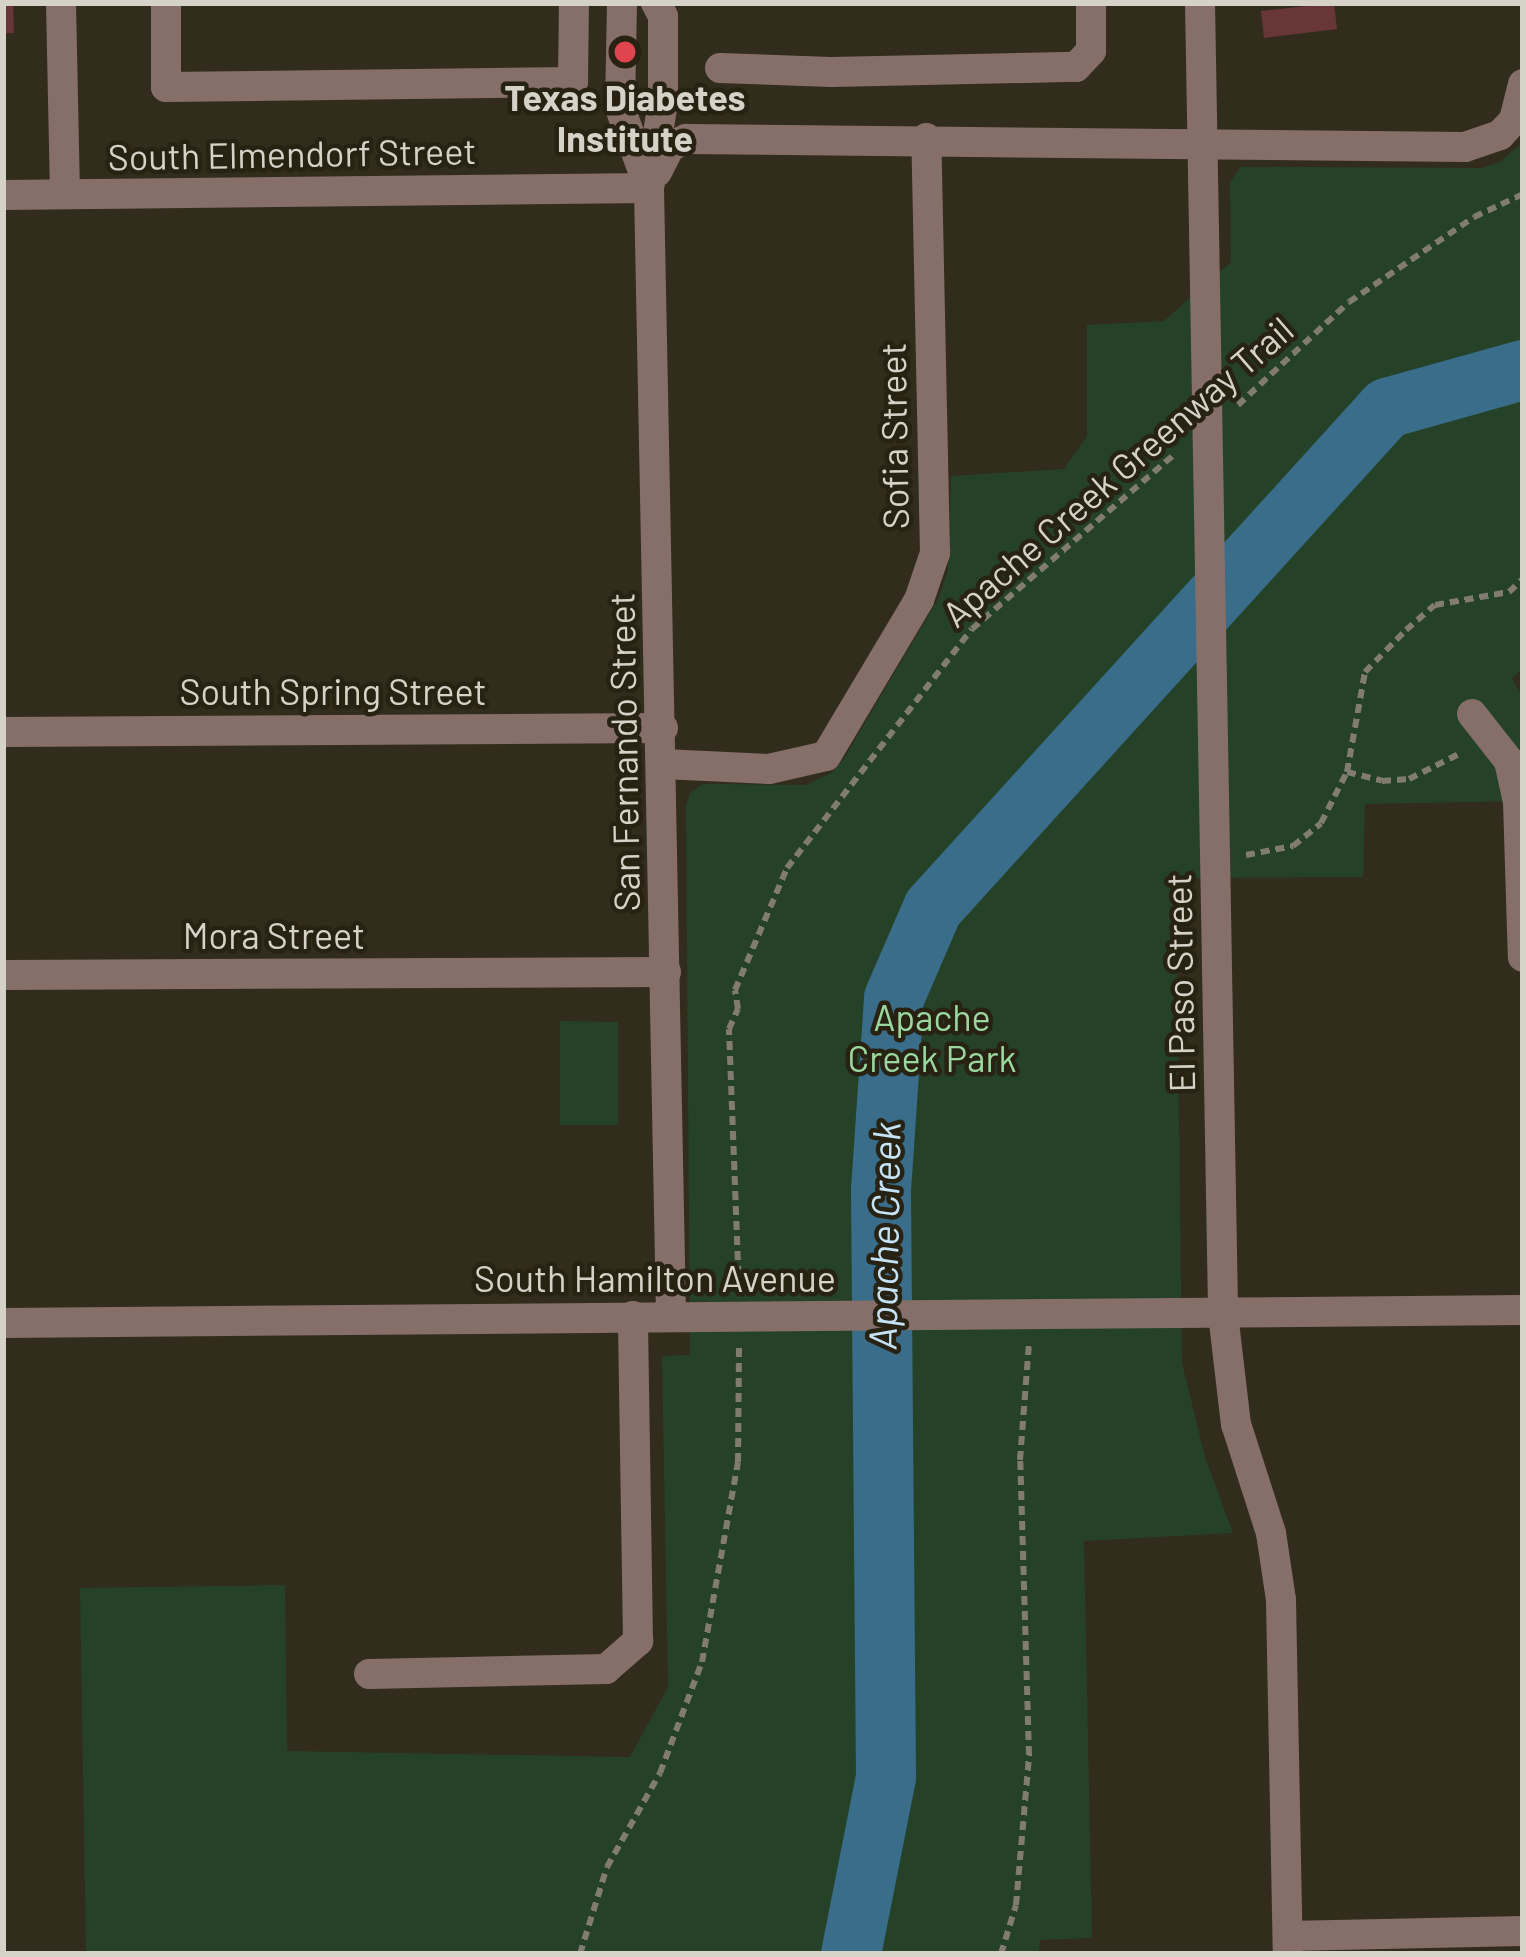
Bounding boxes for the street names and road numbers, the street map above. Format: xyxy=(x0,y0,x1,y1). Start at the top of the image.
street label: South Elmendorf Street xyxy=(107,128,477,178)
street label: Apache Creek Greenway Trail xyxy=(933,307,1301,635)
street label: Sofia Street xyxy=(870,342,916,530)
street label: San Fernando Street xyxy=(599,592,647,912)
street label: South Spring Street xyxy=(180,669,486,713)
street label: El Paso Street xyxy=(1155,873,1203,1093)
street label: Mora Street xyxy=(183,913,365,957)
street label: South Hamilton Avenue xyxy=(474,1256,836,1300)

